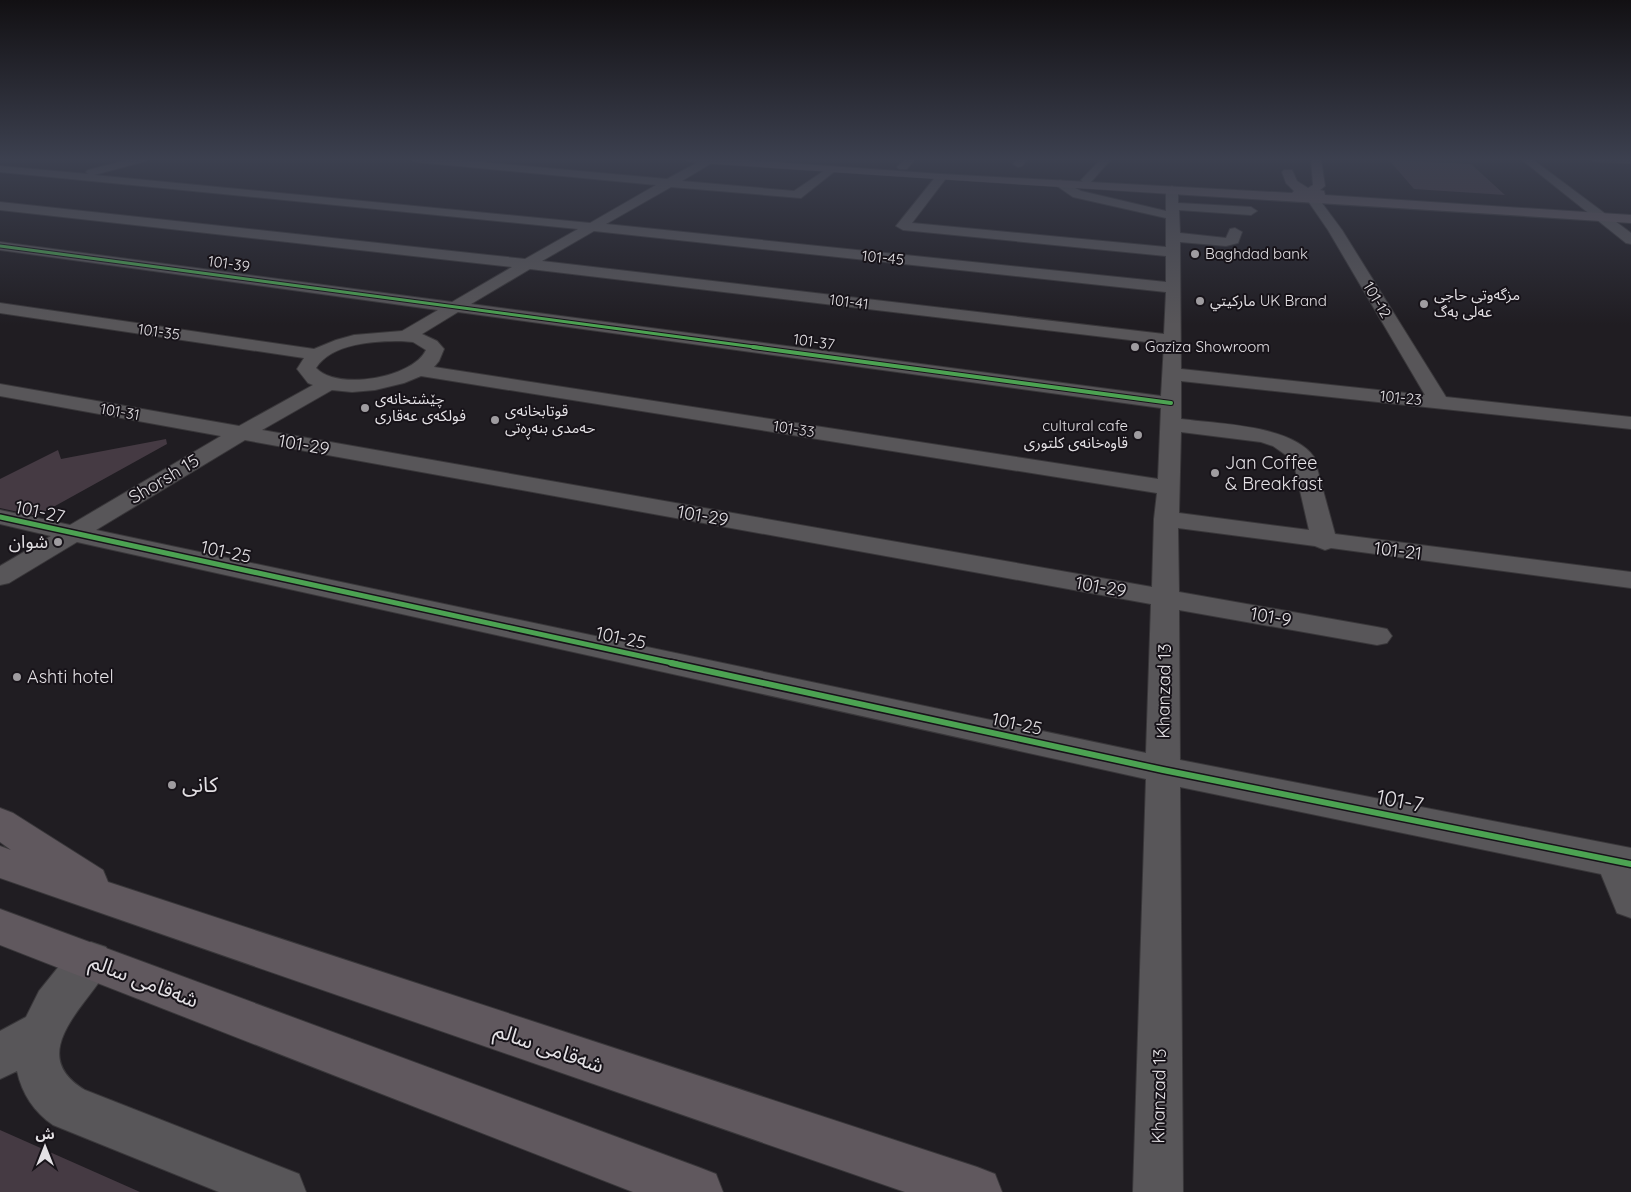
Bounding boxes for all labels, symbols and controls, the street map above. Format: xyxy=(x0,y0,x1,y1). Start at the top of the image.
place label: Baghdad bank xyxy=(1205,244,1308,263)
street label: 101-45 xyxy=(861,246,905,269)
marker: Baghdad bank xyxy=(1189,248,1201,260)
street label: 101-39 xyxy=(207,251,251,276)
street label: 101-12 xyxy=(1359,278,1396,321)
place label: مزگەوتی حاجی عەلی بەگ xyxy=(1434,285,1520,321)
street label: 101-41 xyxy=(828,290,870,313)
place label: مارکيتي UK Brand xyxy=(1210,291,1327,312)
marker: مارکيتي UK Brand xyxy=(1194,295,1206,307)
marker: مزگەوتی حاجی عەلی بەگ xyxy=(1418,298,1430,310)
street label: 101-35 xyxy=(137,319,181,344)
street label: 101-37 xyxy=(792,329,836,354)
place label: Gaziza Showroom xyxy=(1145,337,1270,356)
marker: Gaziza Showroom xyxy=(1129,341,1141,353)
street label: 101-23 xyxy=(1379,386,1423,409)
place label: چێشتخانەی فولکەی عەقاری xyxy=(375,389,466,425)
street label: 101-31 xyxy=(99,399,141,424)
place label: قوتابخانەی حەمدی بنەڕەتی xyxy=(505,401,596,440)
marker: چێشتخانەی فولکەی عەقاری xyxy=(359,402,371,414)
marker: قوتابخانەی حەمدی بنەڕەتی xyxy=(489,414,501,426)
street label: 101-33 xyxy=(772,416,816,441)
place label: cultural cafe قاوەخانەی کلتوری xyxy=(1024,416,1128,452)
street label: 101-29 xyxy=(277,429,331,460)
marker: cultural cafe قاوەخانەی کلتوری xyxy=(1132,429,1144,441)
street label: Shorsh 15 xyxy=(124,449,203,509)
place label: Jan Coffee & Breakfast xyxy=(1225,451,1323,495)
marker: Jan Coffee & Breakfast xyxy=(1209,467,1221,479)
street label: 101-27 xyxy=(13,495,67,528)
street label: 101-29 xyxy=(676,500,730,531)
place label: شوان xyxy=(9,530,48,553)
street label: 101-25 xyxy=(199,535,253,568)
marker: شوان xyxy=(52,536,64,548)
street label: 101-21 xyxy=(1373,536,1423,565)
street label: 101-29 xyxy=(1074,571,1128,602)
street label: 101-9 xyxy=(1249,602,1293,631)
street label: 101-25 xyxy=(594,621,648,654)
street label: Khanzad 13 xyxy=(1151,643,1176,739)
place label: Ashti hotel xyxy=(27,665,114,688)
marker: Ashti hotel xyxy=(11,671,23,683)
street label: 101-25 xyxy=(990,707,1044,740)
place label: کانی xyxy=(182,771,218,797)
marker: کانی xyxy=(166,779,178,791)
street label: 101-7 xyxy=(1375,783,1426,817)
street label: شەقامی سالم xyxy=(85,947,202,1015)
street label: شەقامی سالم xyxy=(490,1016,608,1081)
street label: Khanzad 13 xyxy=(1146,1048,1171,1144)
north arrow xyxy=(20,1122,70,1172)
text: ش xyxy=(35,1125,55,1143)

